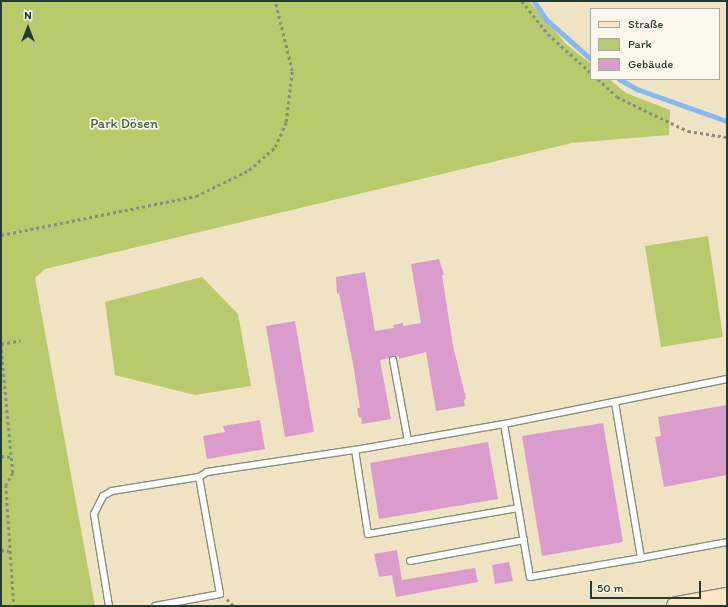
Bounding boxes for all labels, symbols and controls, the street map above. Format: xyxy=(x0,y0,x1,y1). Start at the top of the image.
north arrow xyxy=(8,8,48,48)
legend xyxy=(590,8,720,80)
text: N xyxy=(24,9,32,22)
text: Straße xyxy=(628,17,663,31)
text: Park xyxy=(628,37,652,51)
text: Gebäude xyxy=(628,57,673,71)
park label: Park Dösen xyxy=(90,116,158,132)
scale bar xyxy=(592,573,703,599)
text: 50 m xyxy=(597,581,623,595)

